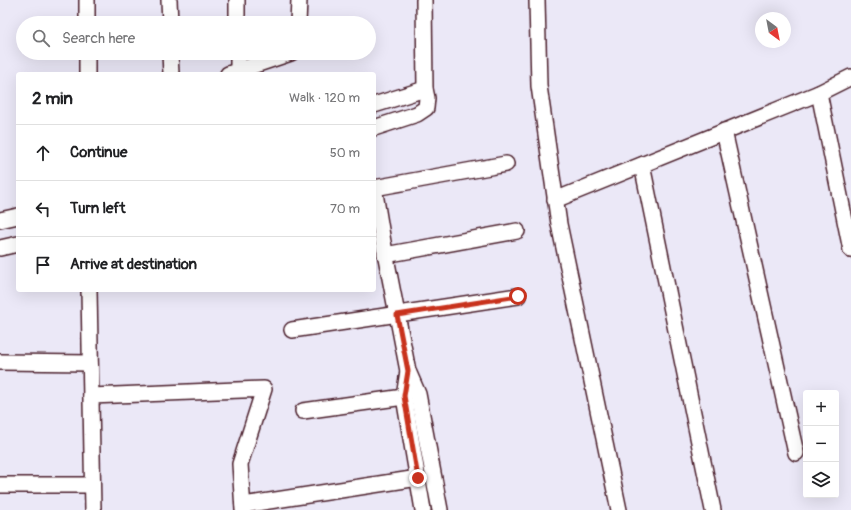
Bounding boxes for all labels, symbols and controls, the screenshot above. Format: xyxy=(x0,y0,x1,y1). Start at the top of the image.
north arrow xyxy=(755,12,791,48)
search box xyxy=(16,16,376,60)
icon: search xyxy=(30,27,52,49)
text: Search here xyxy=(62,29,135,48)
text: 2 min xyxy=(32,88,73,109)
text: Walk · 120 m xyxy=(289,90,360,106)
icon: ahead xyxy=(32,142,54,164)
text: Continue xyxy=(70,143,128,162)
text: 50 m xyxy=(330,145,360,161)
icon: left xyxy=(32,198,54,220)
text: Turn left xyxy=(70,199,126,218)
text: 70 m xyxy=(330,201,360,217)
icon: arrive xyxy=(32,254,54,276)
text: Arrive at destination xyxy=(70,255,197,274)
route start xyxy=(509,287,527,305)
map controls xyxy=(803,390,839,498)
button: + xyxy=(803,390,839,426)
button: − xyxy=(803,426,839,462)
button: layers xyxy=(803,462,839,498)
route end xyxy=(409,469,427,487)

